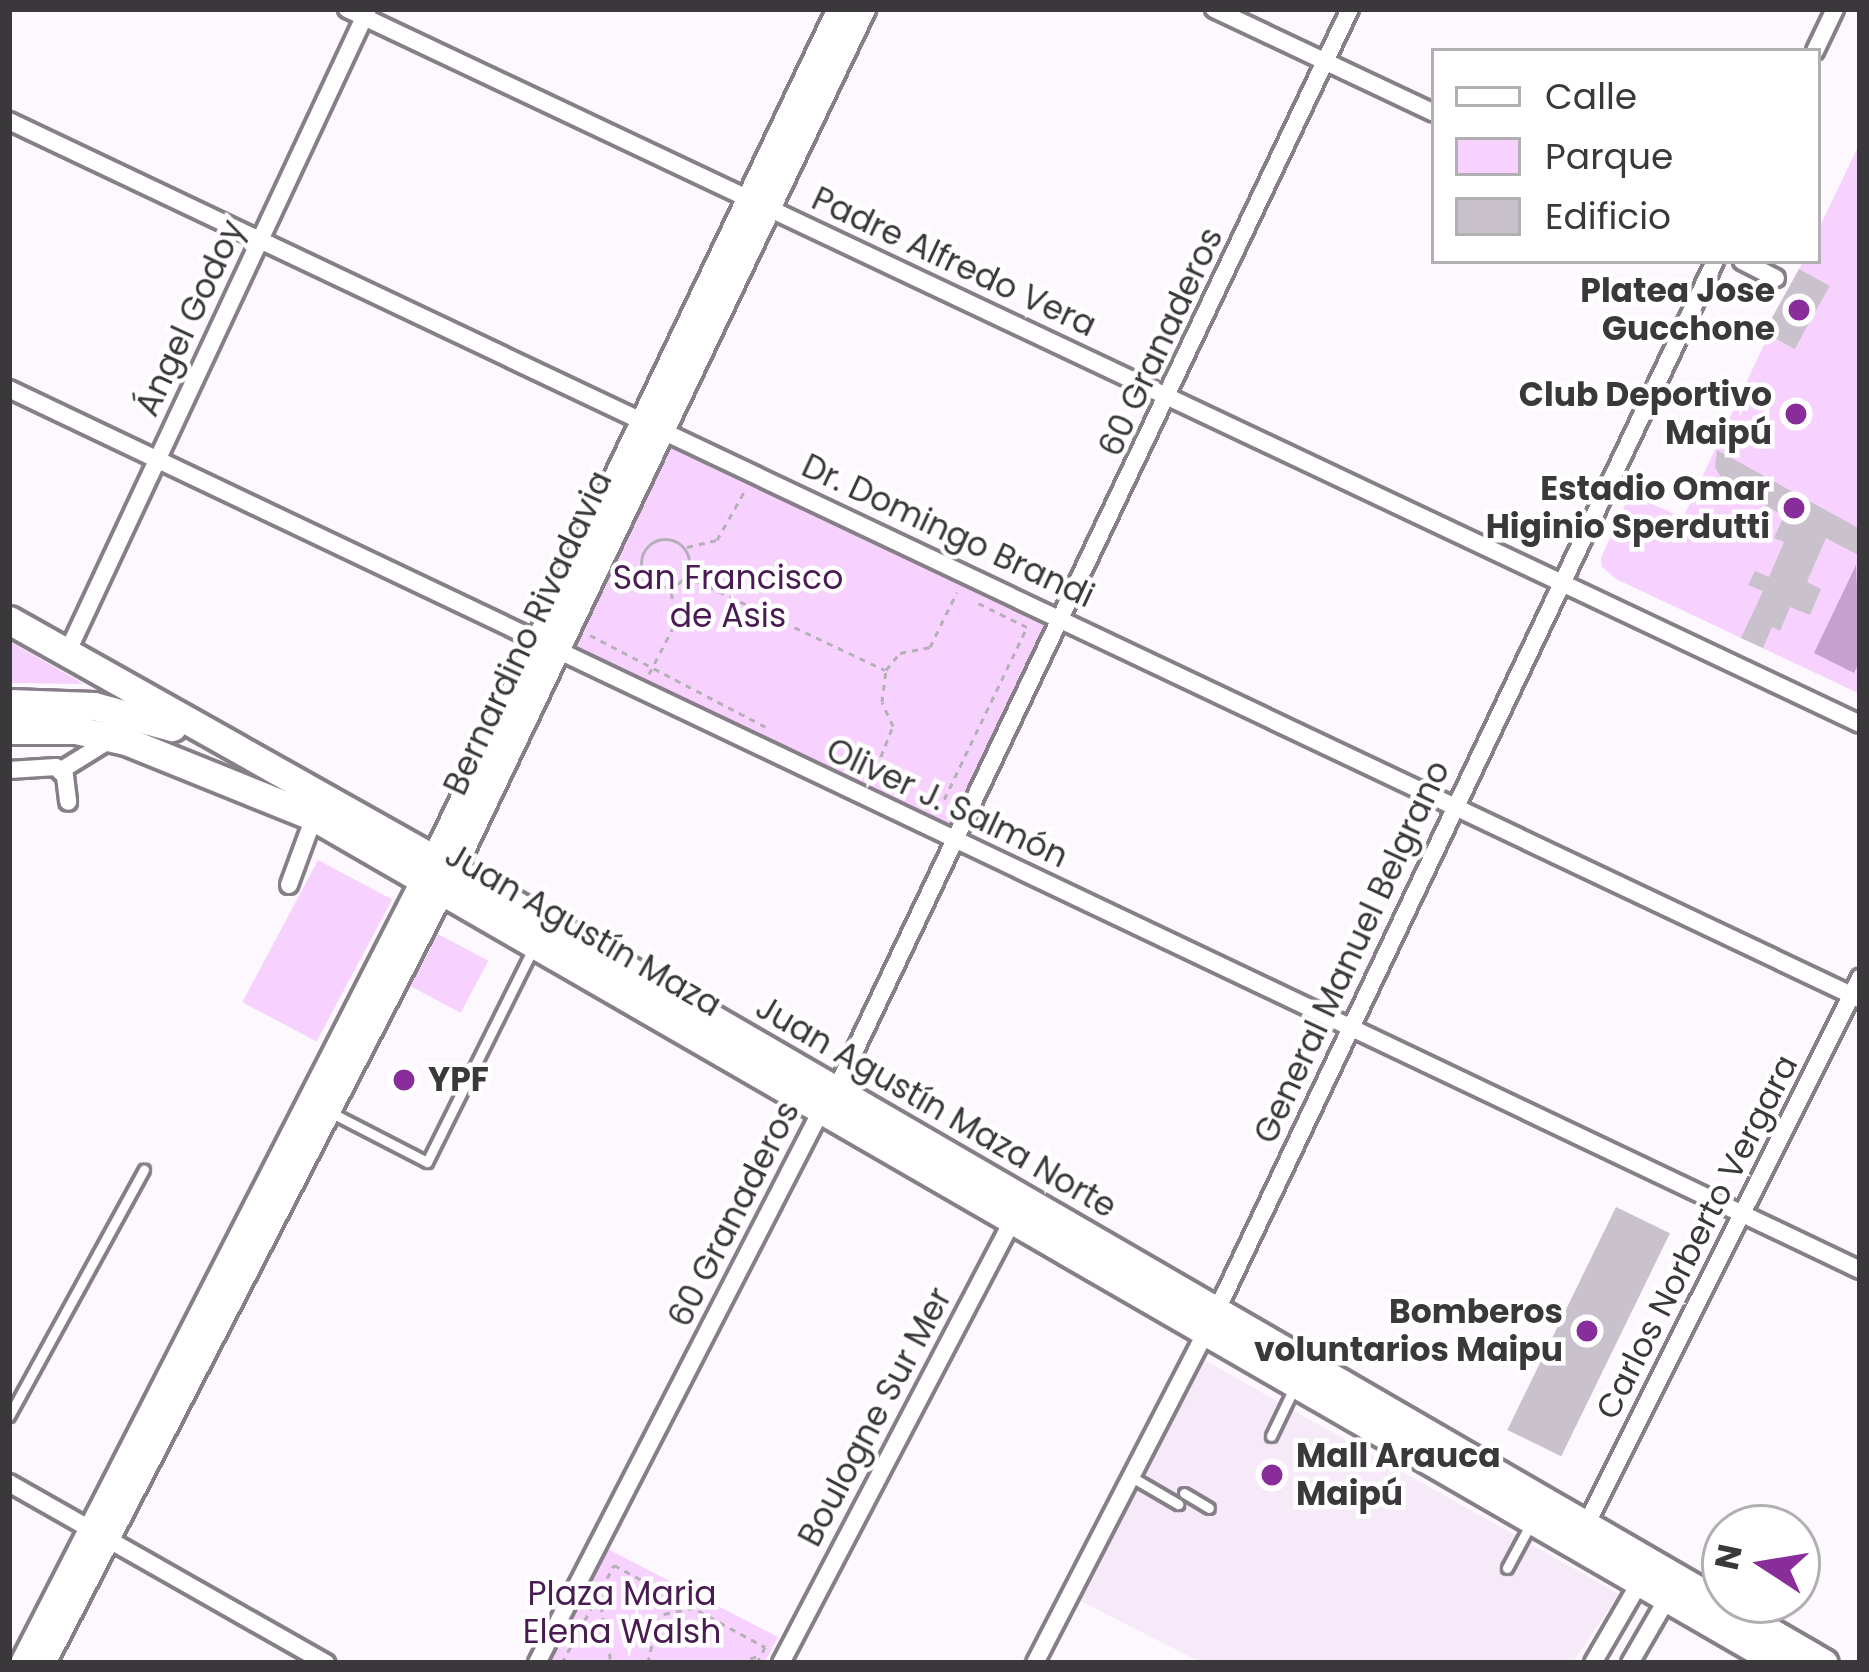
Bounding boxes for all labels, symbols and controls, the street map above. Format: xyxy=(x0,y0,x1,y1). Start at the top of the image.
legend xyxy=(1431,48,1821,264)
text: Calle xyxy=(1545,71,1637,122)
text: Parque xyxy=(1545,131,1673,182)
street label: Padre Alfredo Vera xyxy=(806,179,1102,345)
text: Edificio xyxy=(1545,191,1671,242)
street label: Ángel Godoy xyxy=(127,214,253,422)
street label: 60 Granaderos xyxy=(1091,221,1231,463)
place label: Platea Jose Gucchone xyxy=(1580,271,1775,349)
marker: Platea Jose Gucchone xyxy=(1786,297,1812,323)
place label: Club Deportivo Maipú xyxy=(1519,375,1772,453)
marker: Club Deportivo Maipú xyxy=(1783,401,1809,427)
street label: Dr. Domingo Brandi xyxy=(796,446,1100,616)
street label: Bernardino Rivadavia xyxy=(436,465,620,801)
place label: Estadio Omar Higinio Sperdutti xyxy=(1486,469,1770,547)
marker: Estadio Omar Higinio Sperdutti xyxy=(1781,495,1807,521)
park label: San Francisco de Asis xyxy=(613,558,843,636)
street label: Oliver J. Salmón xyxy=(820,730,1074,876)
street label: General Manuel Belgrano xyxy=(1246,754,1458,1150)
street label: Juan Agustín Maza xyxy=(438,835,728,1025)
street label: Juan Agustín Maza Norte xyxy=(749,987,1123,1227)
street label: Carlos Norberto Vergara xyxy=(1588,1048,1806,1426)
place label: YPF xyxy=(428,1060,489,1100)
marker: YPF xyxy=(391,1067,417,1093)
street label: 60 Granaderos xyxy=(660,1095,808,1333)
street label: Boulogne Sur Mer xyxy=(790,1281,960,1553)
place label: Bomberos voluntarios Maipu xyxy=(1254,1292,1563,1370)
marker: Bomberos voluntarios Maipu xyxy=(1574,1318,1600,1344)
place label: Mall Arauca Maipú xyxy=(1296,1436,1501,1514)
marker: Mall Arauca Maipú xyxy=(1259,1462,1285,1488)
north arrow xyxy=(1701,1504,1821,1624)
text: N xyxy=(1703,1540,1754,1574)
park label: Plaza Maria Elena Walsh xyxy=(523,1574,721,1652)

